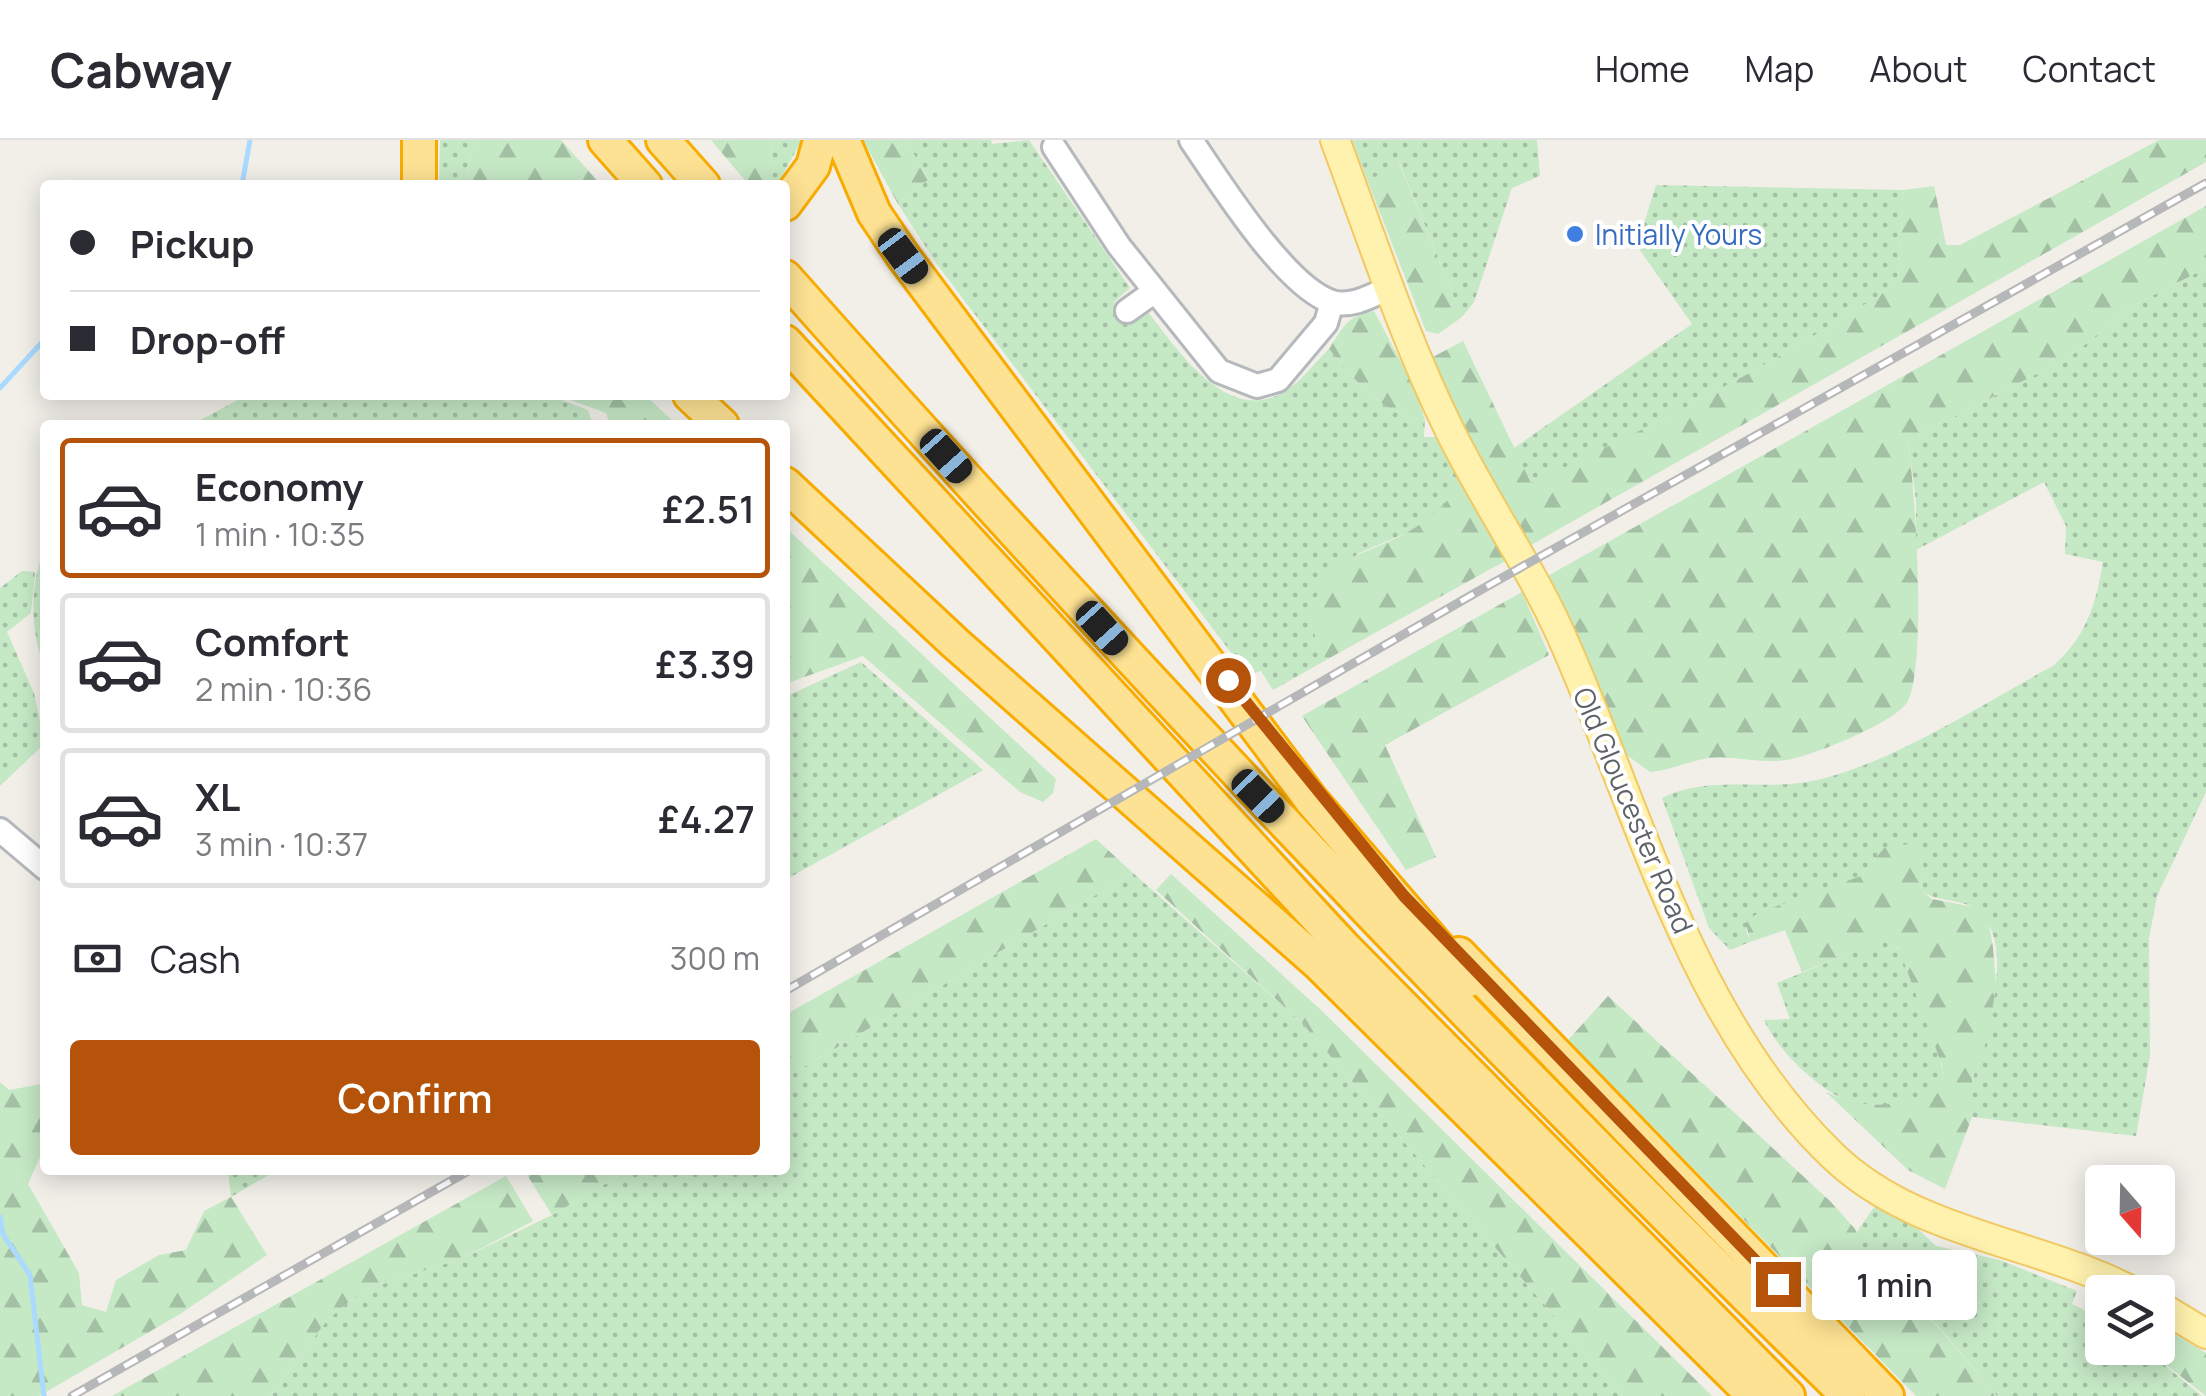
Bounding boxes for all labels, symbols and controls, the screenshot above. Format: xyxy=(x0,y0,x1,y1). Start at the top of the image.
text: Cabway xyxy=(50,37,232,102)
text: Home xyxy=(1595,45,1690,93)
text: Map xyxy=(1745,45,1814,93)
text: About xyxy=(1869,45,1968,93)
text: Contact xyxy=(2023,45,2156,93)
place label: Initially Yours xyxy=(1595,215,1762,253)
text: Pickup xyxy=(130,217,254,269)
car xyxy=(873,223,933,289)
marker: Initially Yours xyxy=(1564,223,1586,245)
text: Drop-off xyxy=(130,313,285,365)
car xyxy=(915,424,977,488)
text: Economy xyxy=(195,460,364,512)
icon: car xyxy=(75,463,165,553)
text: £2.51 xyxy=(662,482,755,534)
text: 1 min · 10:35 xyxy=(195,512,365,556)
car xyxy=(1071,596,1133,660)
text: Comfort xyxy=(195,615,349,667)
icon: car xyxy=(75,618,165,708)
text: £3.39 xyxy=(655,637,755,689)
route start xyxy=(1206,658,1251,703)
text: 2 min · 10:36 xyxy=(195,667,372,711)
street label: Old Gloucester Road xyxy=(1565,681,1703,939)
car xyxy=(1226,764,1290,828)
text: XL xyxy=(195,770,240,822)
icon: car xyxy=(75,773,165,863)
text: £4.27 xyxy=(658,792,755,844)
text: 3 min · 10:37 xyxy=(195,822,368,866)
icon: cash xyxy=(70,931,125,986)
text: Cash xyxy=(150,932,241,984)
text: 300 m xyxy=(670,936,760,980)
button: Confirm xyxy=(70,1040,760,1155)
north arrow xyxy=(2085,1165,2175,1255)
map controls xyxy=(2085,1165,2175,1365)
callout: 1 min xyxy=(1813,1249,1978,1319)
route end xyxy=(1756,1262,1801,1307)
text: 1 min xyxy=(1856,1263,1933,1307)
button: layers xyxy=(2085,1275,2175,1365)

